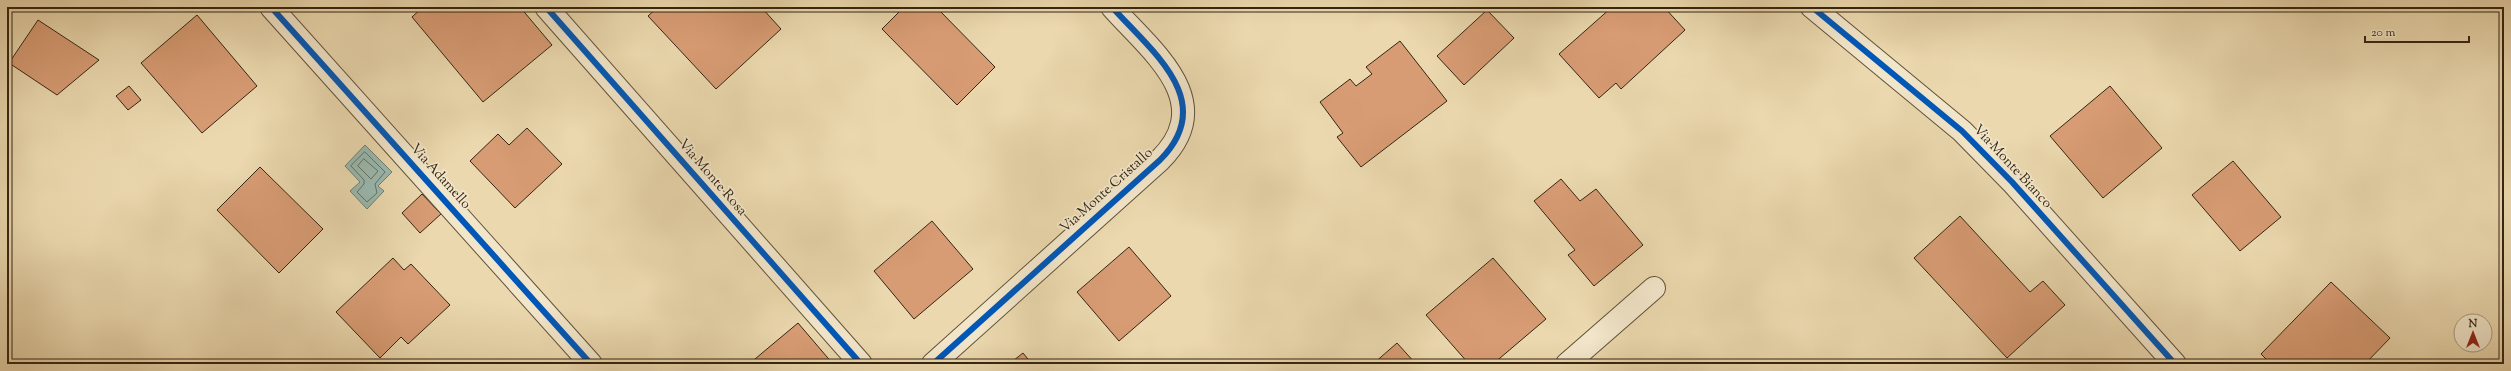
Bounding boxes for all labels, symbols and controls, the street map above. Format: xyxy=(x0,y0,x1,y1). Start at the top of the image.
scale bar xyxy=(2365,18,2469,44)
text: 20 m xyxy=(2371,24,2396,42)
street label: Via Monte Bianco xyxy=(1968,121,2056,214)
street label: Via Monte Rosa xyxy=(673,135,751,221)
street label: Via Adamello xyxy=(405,140,475,214)
street label: Via Monte Cristallo xyxy=(1056,144,1158,238)
north arrow xyxy=(2453,313,2493,353)
text: N xyxy=(2468,316,2478,332)

